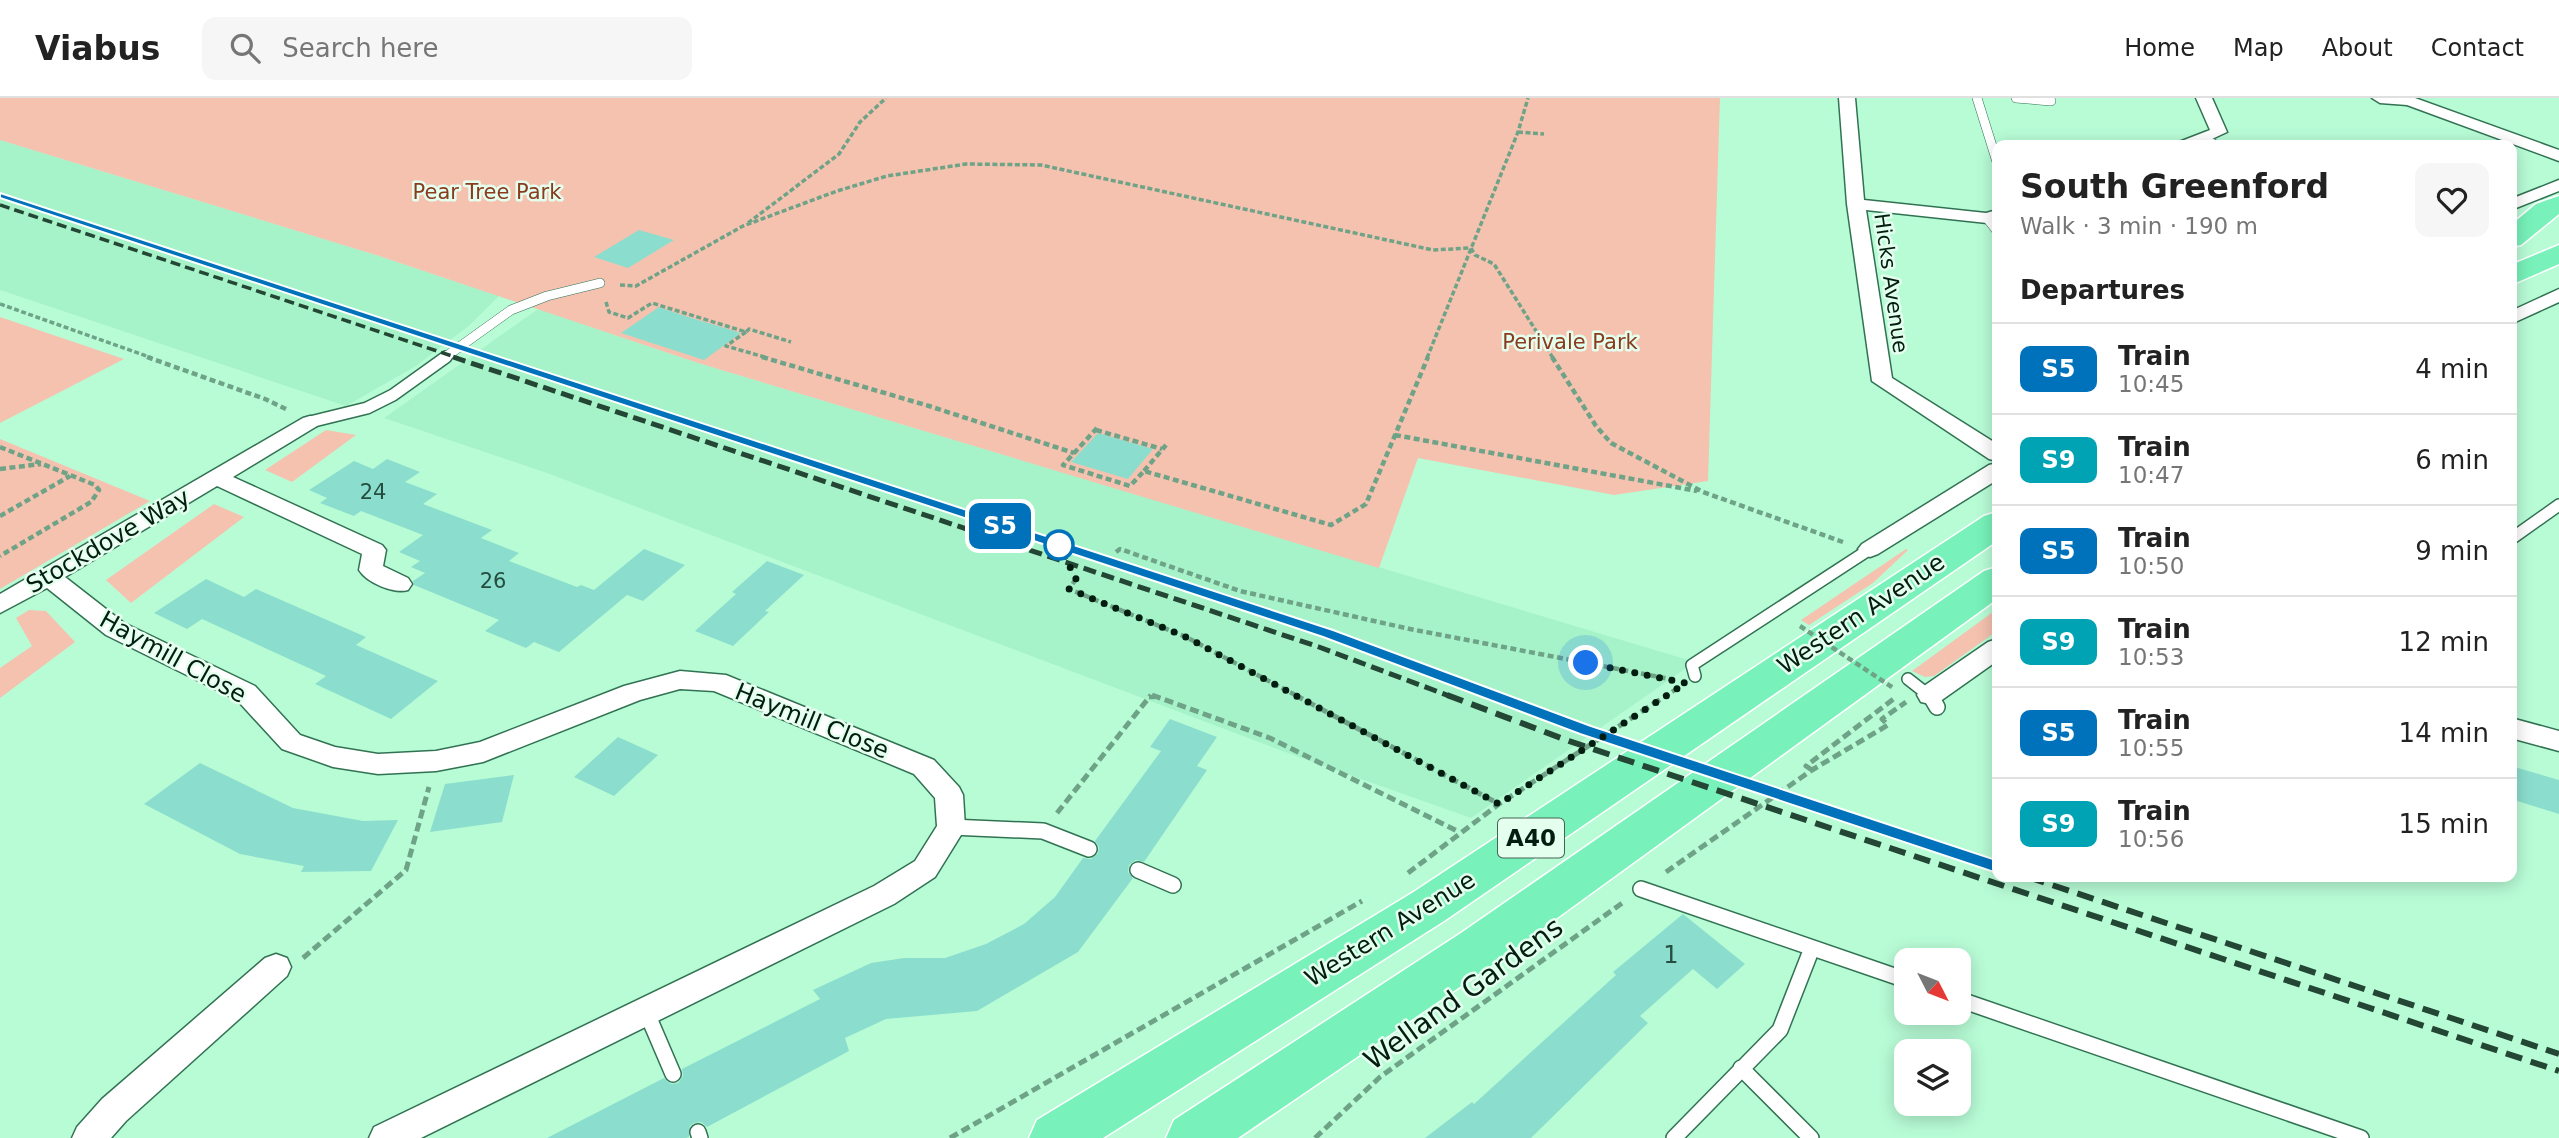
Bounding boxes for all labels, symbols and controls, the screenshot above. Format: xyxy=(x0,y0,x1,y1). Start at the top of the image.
search box xyxy=(202,17,692,80)
text: Viabus xyxy=(35,29,160,68)
icon: search xyxy=(226,29,264,67)
text: Search here xyxy=(282,33,438,63)
text: Home xyxy=(2124,34,2195,62)
text: Map xyxy=(2233,34,2284,62)
text: About xyxy=(2322,34,2393,62)
text: Contact xyxy=(2431,34,2524,62)
button: heart xyxy=(2415,163,2489,237)
text: South Greenford xyxy=(2020,167,2329,206)
park label: Pear Tree Park xyxy=(413,180,562,204)
street label: Hicks Avenue xyxy=(1869,212,1913,354)
text: Walk · 3 min · 190 m xyxy=(2020,213,2258,239)
text: Departures xyxy=(2020,275,2185,305)
park label: Perivale Park xyxy=(1502,330,1639,354)
text: Train xyxy=(2118,341,2191,371)
text: 4 min xyxy=(2415,354,2489,384)
text: S5 xyxy=(2042,355,2075,383)
text: 10:45 xyxy=(2118,371,2184,397)
text: Train xyxy=(2118,432,2191,462)
text: 6 min xyxy=(2415,445,2489,475)
text: S9 xyxy=(2042,446,2075,474)
text: 10:47 xyxy=(2118,462,2184,488)
house number: 24 xyxy=(360,480,386,504)
street label: Stockdove Way xyxy=(21,483,195,599)
line badge: S5 xyxy=(968,503,1032,549)
text: S5 xyxy=(983,512,1017,540)
text: Train xyxy=(2118,523,2191,553)
unlabelled marker xyxy=(1044,530,1074,560)
text: 9 min xyxy=(2415,536,2489,566)
text: S5 xyxy=(2042,537,2075,565)
street label: Western Avenue xyxy=(1772,548,1950,680)
text: 10:50 xyxy=(2118,553,2184,579)
house number: 26 xyxy=(480,569,506,593)
street label: Haymill Close xyxy=(95,605,251,709)
text: Train xyxy=(2118,614,2191,644)
text: 12 min xyxy=(2399,627,2489,657)
text: S9 xyxy=(2042,628,2075,656)
text: 10:53 xyxy=(2118,644,2184,670)
your location xyxy=(1568,645,1603,680)
street label: Haymill Close xyxy=(731,677,893,765)
text: Train xyxy=(2118,705,2191,735)
text: 14 min xyxy=(2399,718,2489,748)
text: S5 xyxy=(2042,719,2075,747)
text: 10:55 xyxy=(2118,735,2184,761)
text: Train xyxy=(2118,796,2191,826)
text: 15 min xyxy=(2399,809,2489,839)
text: S9 xyxy=(2042,810,2075,838)
road number: A40 xyxy=(1498,818,1564,858)
text: 10:56 xyxy=(2118,826,2184,852)
street label: Western Avenue xyxy=(1300,865,1480,993)
street label: Welland Gardens xyxy=(1357,910,1569,1077)
house number: 1 xyxy=(1663,941,1679,969)
north arrow xyxy=(1894,948,1970,1026)
map controls xyxy=(1894,948,1971,1116)
button: layers xyxy=(1894,1039,1971,1116)

